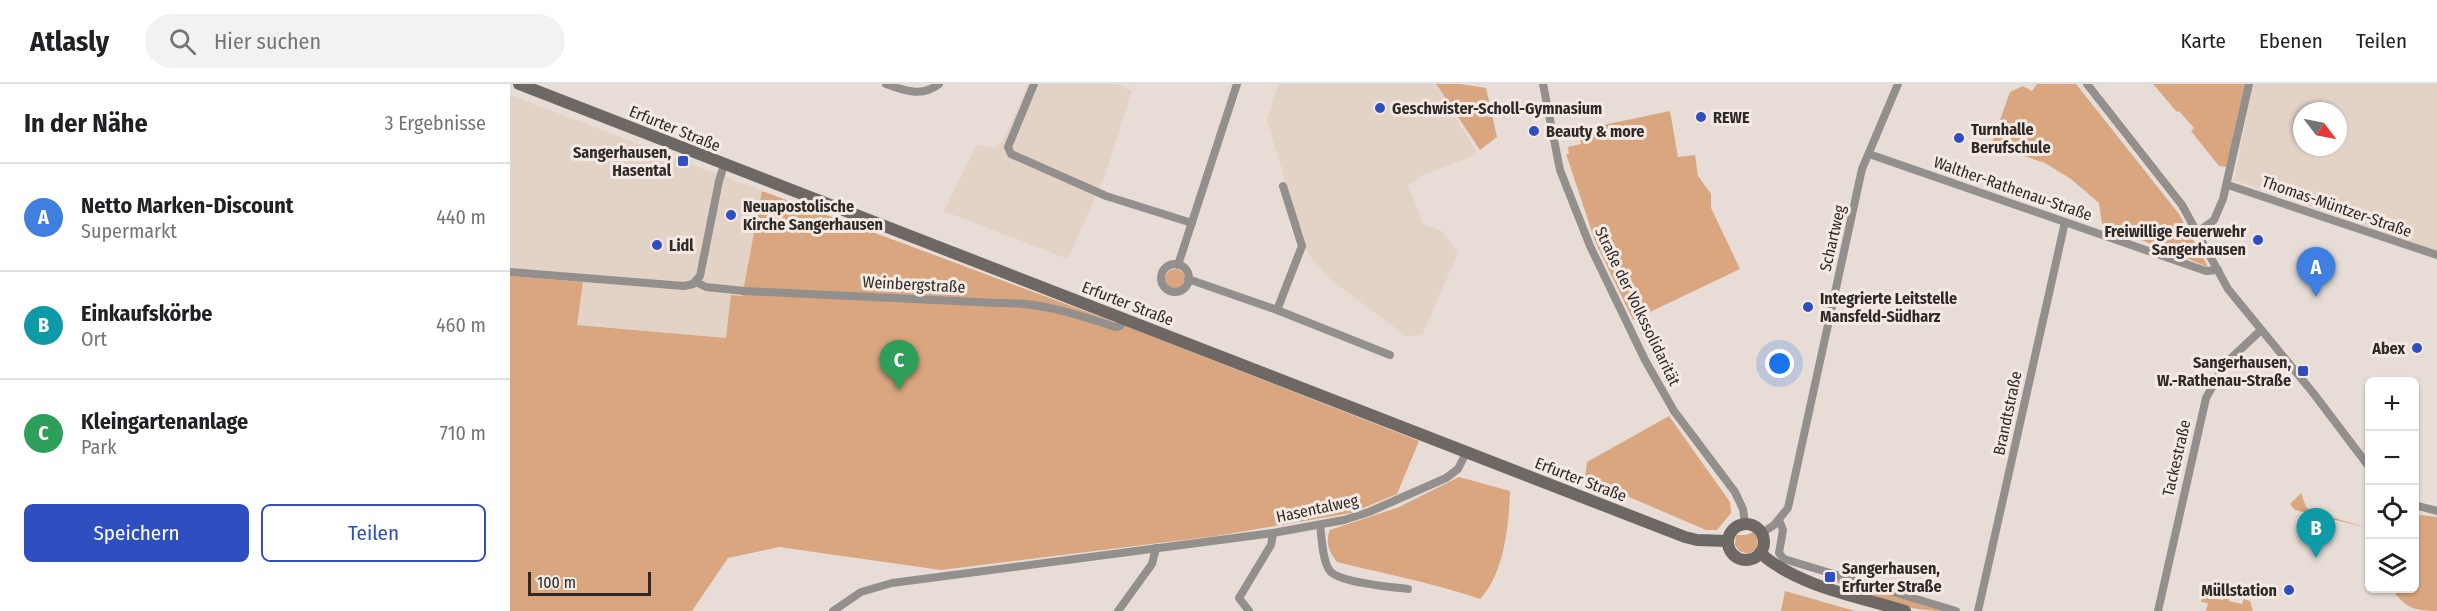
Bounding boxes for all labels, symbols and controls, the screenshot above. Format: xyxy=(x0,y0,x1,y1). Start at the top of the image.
search box xyxy=(145,14,565,68)
text: Atlasly xyxy=(30,25,109,58)
icon: search xyxy=(166,25,199,58)
text: Hier suchen xyxy=(214,28,321,55)
text: Karte xyxy=(2180,28,2226,54)
text: Ebenen xyxy=(2259,28,2323,54)
text: Teilen xyxy=(2356,28,2407,54)
place label: Geschwister-Scholl-Gymnasium xyxy=(1392,99,1602,118)
marker: Geschwister-Scholl-Gymnasium xyxy=(1373,101,1387,115)
street label: Erfurter Straße xyxy=(626,102,723,155)
north arrow xyxy=(2293,102,2347,156)
text: In der Nähe xyxy=(24,108,148,139)
place label: REWE xyxy=(1713,108,1750,127)
marker: REWE xyxy=(1694,110,1708,124)
text: 3 Ergebnisse xyxy=(384,111,486,135)
place label: Turnhalle Berufschule xyxy=(1971,120,2051,157)
place label: Beauty & more xyxy=(1546,122,1644,141)
marker: Beauty & more xyxy=(1527,124,1541,138)
marker: Turnhalle Berufschule xyxy=(1952,131,1966,145)
place label: Sangerhausen, Hasental xyxy=(573,143,672,180)
street label: Walther-Rathenau-Straße xyxy=(1931,152,2095,225)
marker: Sangerhausen, Hasental xyxy=(676,154,690,168)
street label: Thomas-Müntzer-Straße xyxy=(2259,172,2414,241)
text: Netto Marken-Discount xyxy=(81,192,293,219)
place label: Neuapostolische Kirche Sangerhausen xyxy=(743,197,883,234)
street label: Schartweg xyxy=(1816,202,1849,273)
text: A xyxy=(38,205,49,229)
text: 440 m xyxy=(436,205,486,229)
marker: Neuapostolische Kirche Sangerhausen xyxy=(724,208,738,222)
text: Supermarkt xyxy=(81,219,177,243)
place label: Freiwillige Feuerwehr Sangerhausen xyxy=(2105,222,2246,259)
street label: Straße der Volkssolidarität xyxy=(1591,224,1685,389)
marker: Freiwillige Feuerwehr Sangerhausen xyxy=(2251,233,2265,247)
place label: Lidl xyxy=(669,236,694,255)
marker: Lidl xyxy=(650,238,664,252)
pin: A xyxy=(2296,248,2336,297)
street label: Weinbergstraße xyxy=(862,272,966,297)
street label: Erfurter Straße xyxy=(1079,277,1176,330)
place label: Integrierte Leitstelle Mansfeld-Südharz xyxy=(1820,289,1957,326)
text: Einkaufskörbe xyxy=(81,300,213,327)
marker: Integrierte Leitstelle Mansfeld-Südharz xyxy=(1801,300,1815,314)
text: B xyxy=(38,313,49,337)
text: 460 m xyxy=(436,313,486,337)
text: Ort xyxy=(81,327,107,351)
place label: Abex xyxy=(2371,339,2405,358)
pin: C xyxy=(880,340,918,390)
marker: Abex xyxy=(2410,341,2424,355)
your location xyxy=(1765,349,1794,378)
place label: Sangerhausen, W.-Rathenau-Straße xyxy=(2157,353,2291,390)
marker: Sangerhausen, W.-Rathenau-Straße xyxy=(2296,364,2310,378)
street label: Brandtstraße xyxy=(1989,369,2026,457)
map controls xyxy=(2365,377,2419,593)
button: + xyxy=(2365,377,2419,431)
text: Kleingartenanlage xyxy=(81,408,248,435)
street label: Tackestraße xyxy=(2158,418,2195,498)
text: C xyxy=(38,421,49,445)
text: 710 m xyxy=(440,421,486,445)
button: − xyxy=(2365,431,2419,485)
text: Park xyxy=(81,435,117,459)
street label: Erfurter Straße xyxy=(1532,453,1629,506)
button: locate xyxy=(2365,485,2419,539)
street label: Hasentalweg xyxy=(1274,490,1360,526)
button: Speichern xyxy=(24,504,249,562)
button: Teilen xyxy=(261,504,486,562)
pin: B xyxy=(2296,508,2336,558)
button: layers xyxy=(2365,539,2419,593)
place label: Sangerhausen, Erfurter Straße xyxy=(1842,559,1942,596)
scale bar xyxy=(528,569,651,596)
marker: Sangerhausen, Erfurter Straße xyxy=(1823,570,1837,584)
text: 100 m xyxy=(537,573,576,592)
place label: Müllstation xyxy=(2201,581,2277,600)
marker: Müllstation xyxy=(2282,583,2296,597)

